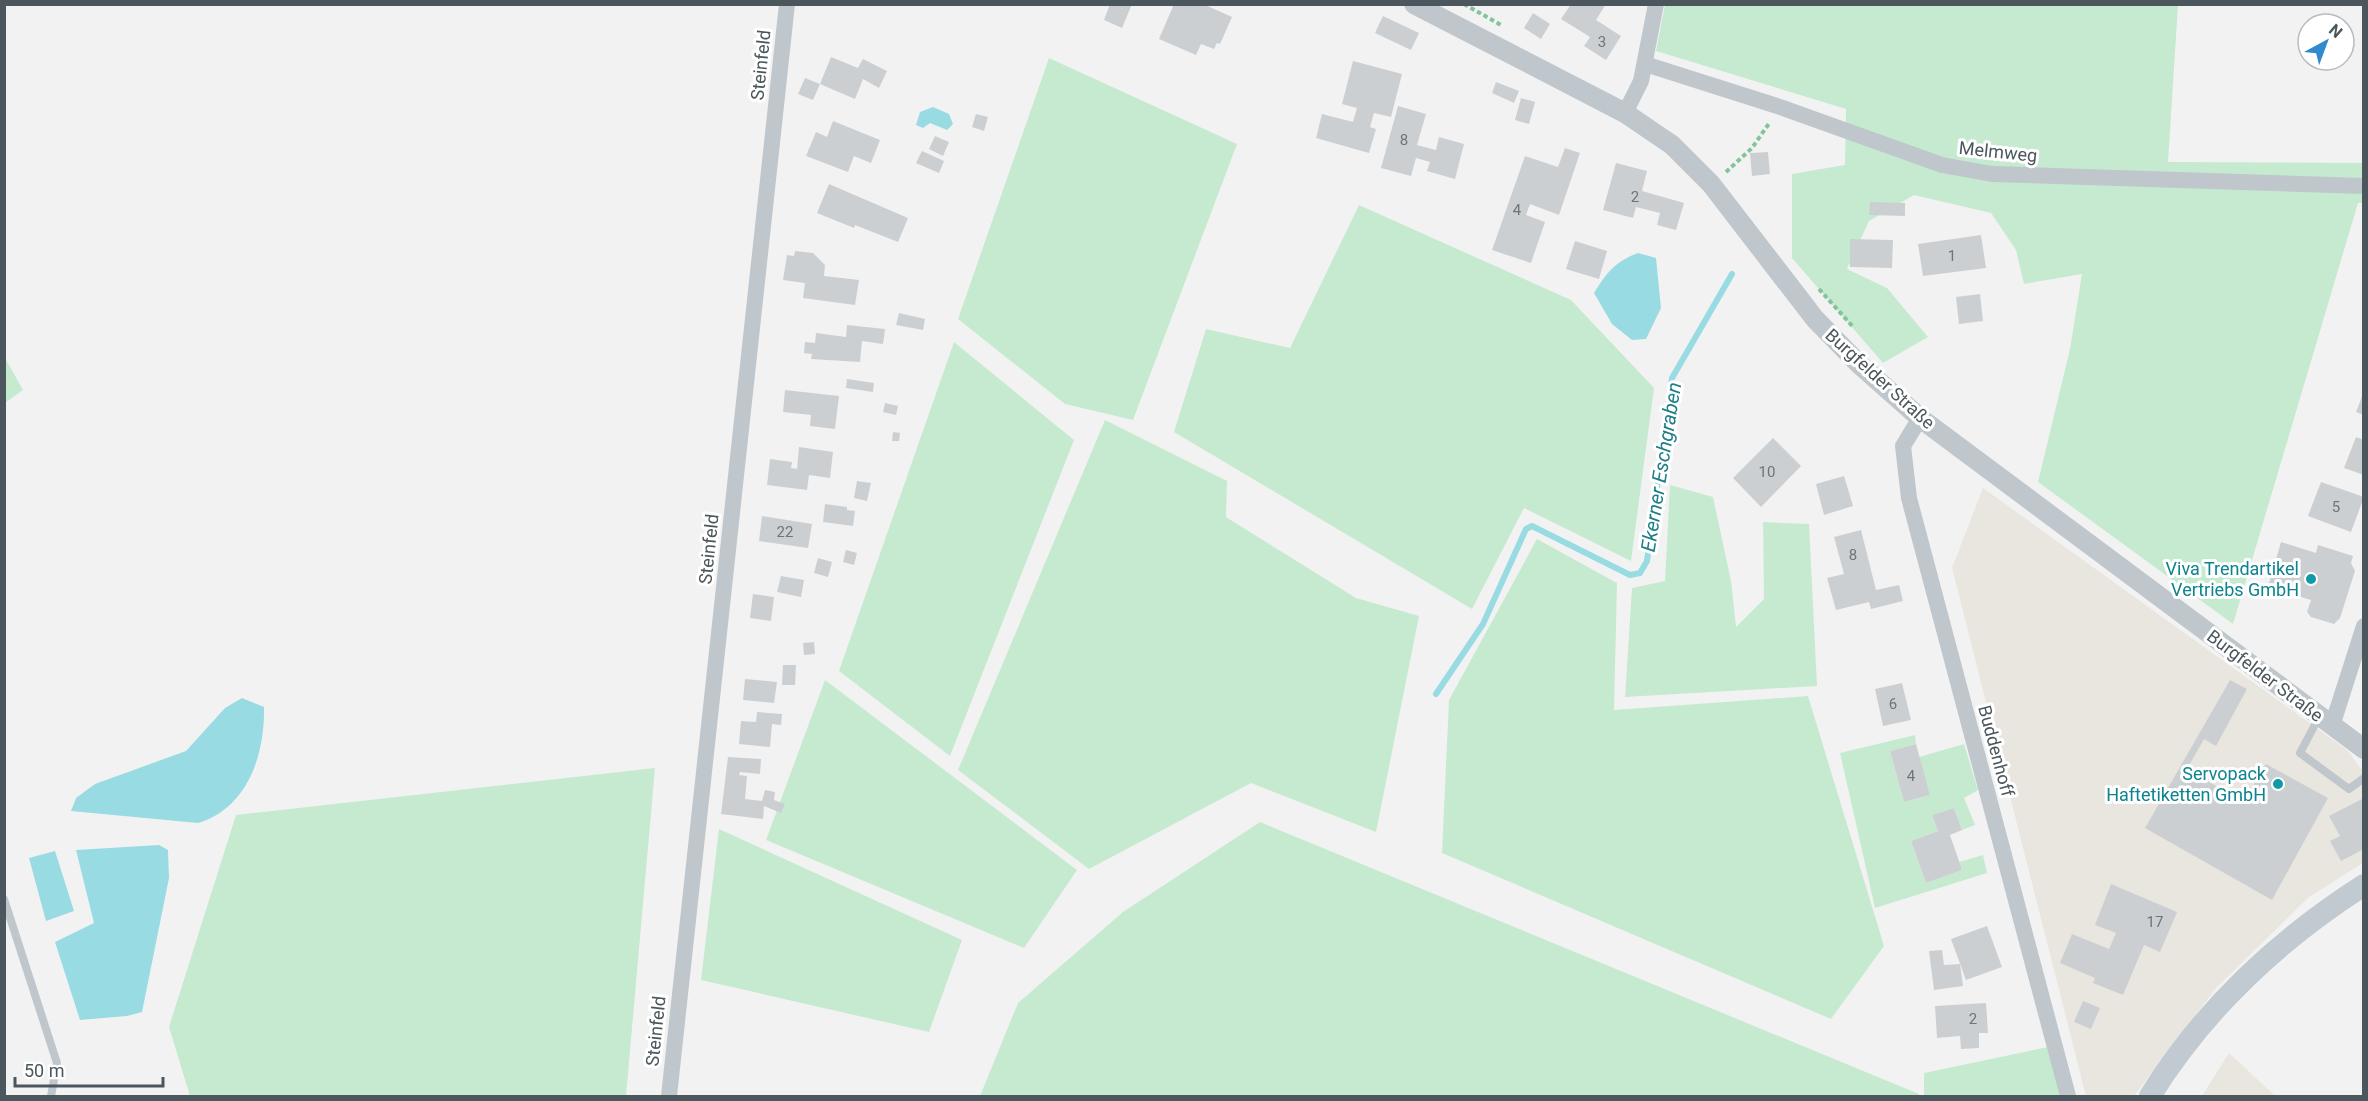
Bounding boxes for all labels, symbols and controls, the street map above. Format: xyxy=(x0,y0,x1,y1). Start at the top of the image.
north arrow xyxy=(2296,12,2356,72)
text: N xyxy=(2325,20,2346,42)
street label: Steinfeld xyxy=(746,29,775,101)
house number: 3 xyxy=(1598,33,1606,51)
house number: 8 xyxy=(1400,131,1408,149)
street label: Melmweg xyxy=(1958,137,2038,166)
house number: 2 xyxy=(1631,188,1639,206)
house number: 4 xyxy=(1513,201,1522,219)
house number: 1 xyxy=(1948,247,1956,265)
street label: Burgfelder Straße xyxy=(1821,324,1939,433)
water label: Ekerner Eschgraben xyxy=(1636,380,1686,554)
house number: 10 xyxy=(1759,463,1775,481)
house number: 5 xyxy=(2332,498,2340,516)
street label: Steinfeld xyxy=(694,513,723,585)
house number: 22 xyxy=(777,523,793,541)
house number: 8 xyxy=(1849,546,1857,564)
place label: Viva Trendartikel Vertriebs GmbH xyxy=(2166,558,2299,600)
marker: Viva Trendartikel Vertriebs GmbH xyxy=(2304,572,2318,586)
street label: Burgfelder Straße xyxy=(2203,625,2327,726)
house number: 6 xyxy=(1889,695,1897,713)
street label: Buddenhoff xyxy=(1974,703,2019,800)
place label: Servopack Haftetiketten GmbH xyxy=(2106,763,2267,805)
house number: 4 xyxy=(1907,767,1916,785)
marker: Servopack Haftetiketten GmbH xyxy=(2271,777,2285,791)
house number: 17 xyxy=(2147,913,2163,931)
street label: Steinfeld xyxy=(641,995,670,1067)
house number: 2 xyxy=(1969,1010,1977,1028)
scale bar xyxy=(15,1050,164,1088)
text: 50 m xyxy=(24,1060,64,1081)

